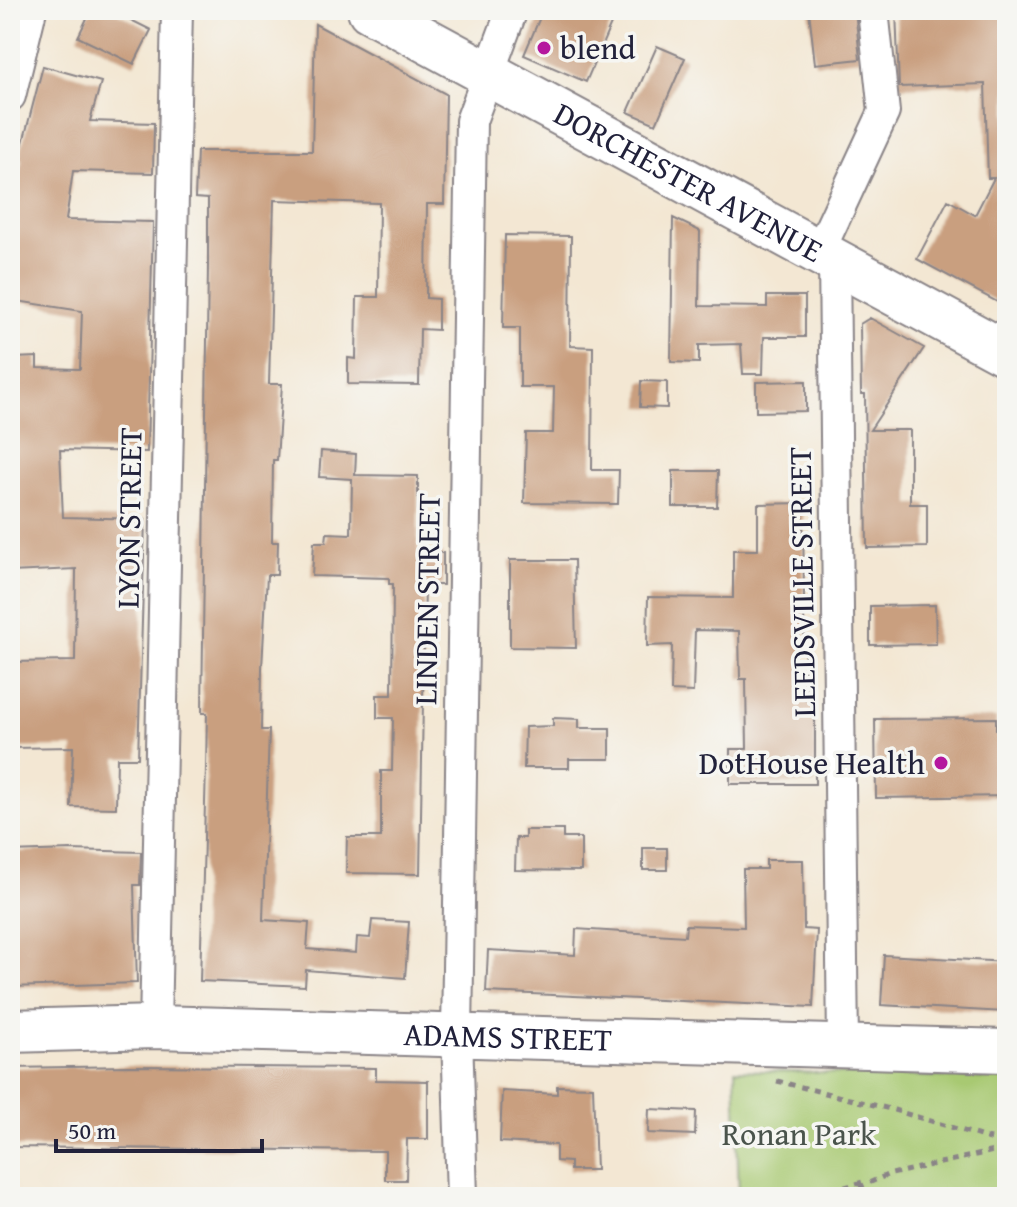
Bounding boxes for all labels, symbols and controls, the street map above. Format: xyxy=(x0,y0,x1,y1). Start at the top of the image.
place label: blend xyxy=(560,24,636,71)
marker: blend xyxy=(535,39,553,57)
street label: DORCHESTER AVENUE xyxy=(546,90,832,273)
street label: LYON STREET xyxy=(103,427,154,609)
street label: LEEDSVILLE STREET xyxy=(776,446,827,718)
street label: LINDEN STREET xyxy=(401,492,452,706)
place label: DotHouse Health xyxy=(699,739,925,786)
marker: DotHouse Health xyxy=(932,754,950,772)
street label: ADAMS STREET xyxy=(403,1010,613,1063)
scale bar xyxy=(56,1103,262,1153)
park label: Ronan Park xyxy=(722,1110,877,1157)
text: 50 m xyxy=(68,1113,116,1148)

